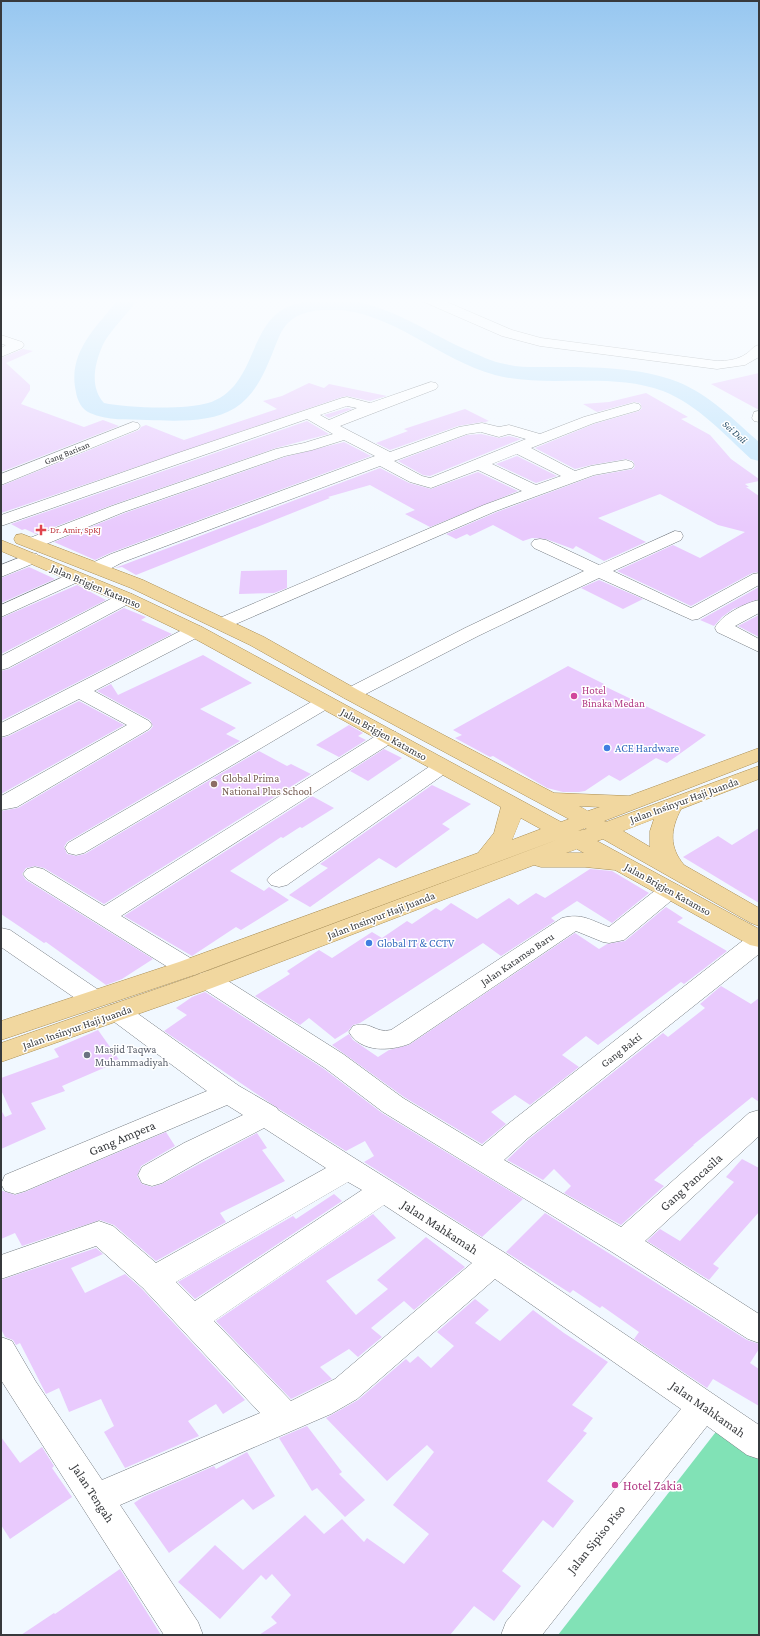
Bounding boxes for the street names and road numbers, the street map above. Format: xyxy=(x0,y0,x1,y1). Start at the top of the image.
street label: Gang Barisan xyxy=(43,439,91,467)
street label: Jalan Brigjen Katamso xyxy=(48,561,143,612)
street label: Jalan Brigjen Katamso xyxy=(338,705,430,764)
street label: Jalan Insinyur Haji Juanda xyxy=(627,775,740,826)
street label: Jalan Brigjen Katamso xyxy=(622,860,714,919)
street label: Jalan Insinyur Haji Juanda xyxy=(324,889,437,942)
street label: Jalan Katamso Baru xyxy=(477,930,557,989)
street label: Jalan Insinyur Haji Juanda xyxy=(20,1003,133,1053)
street label: Gang Bakti xyxy=(598,1030,644,1070)
street label: Gang Ampera xyxy=(87,1117,157,1159)
street label: Gang Pancasila xyxy=(657,1150,725,1214)
street label: Jalan Mahkamah xyxy=(398,1196,481,1257)
street label: Jalan Mahkamah xyxy=(667,1377,748,1440)
street label: Jalan Tengah xyxy=(68,1460,118,1525)
street label: Jalan Sipiso Piso xyxy=(563,1502,628,1577)

